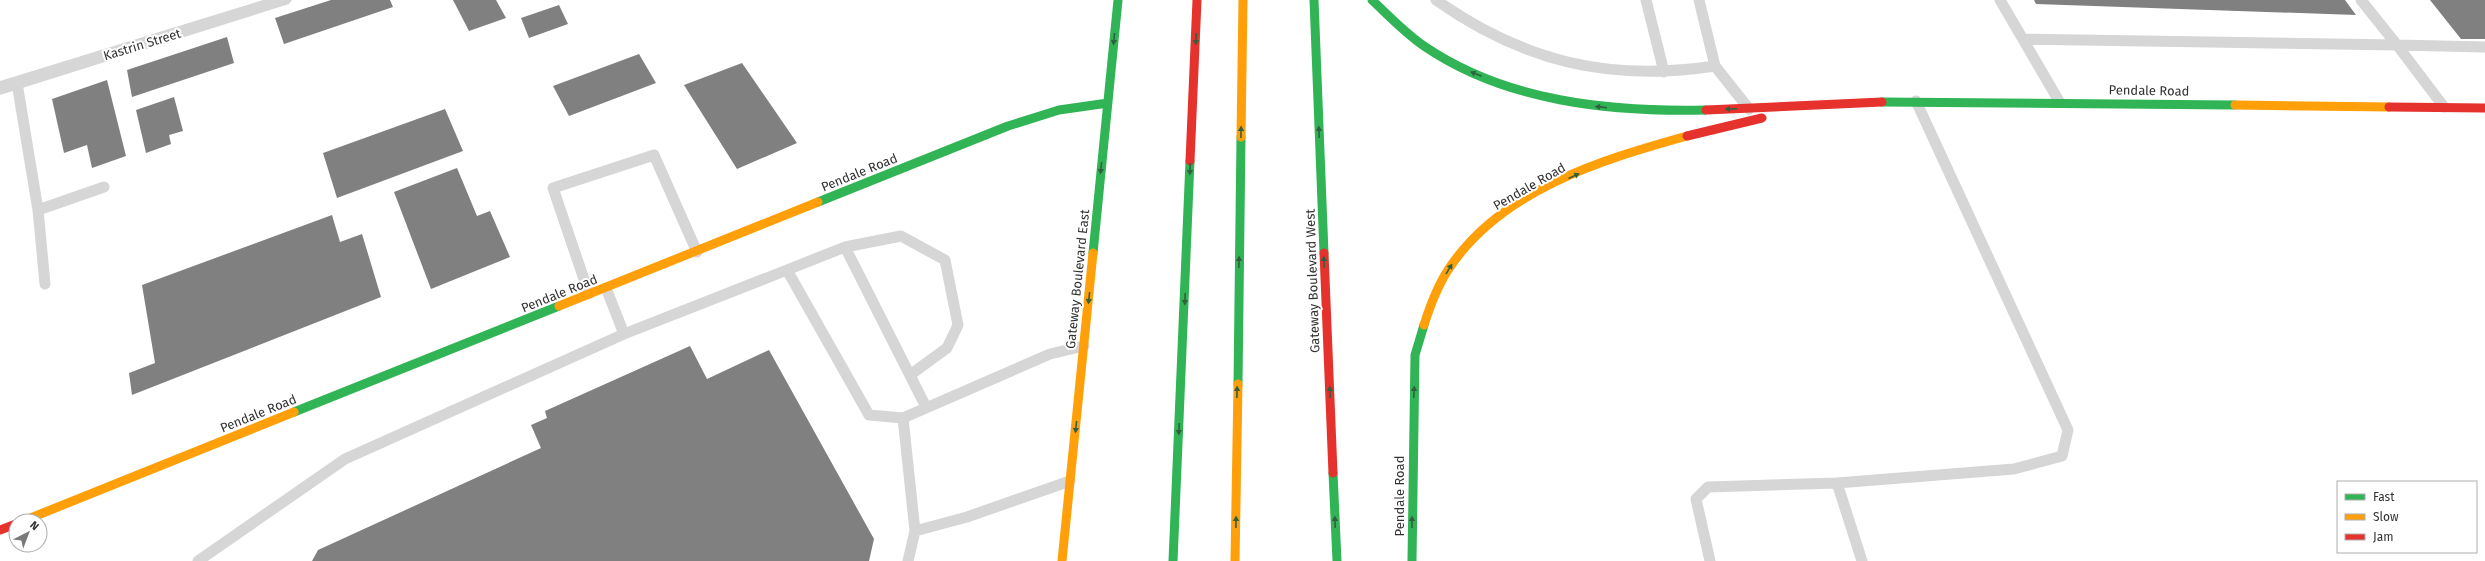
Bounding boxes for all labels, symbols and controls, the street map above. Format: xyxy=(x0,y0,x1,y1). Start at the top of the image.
street label: Kastrin Street xyxy=(102,25,183,63)
one-way arrow xyxy=(1111,33,1117,45)
one-way arrow xyxy=(1192,33,1199,45)
one-way arrow xyxy=(1470,70,1482,76)
street label: Pendale Road xyxy=(2108,82,2190,99)
one-way arrow xyxy=(1595,104,1607,111)
one-way arrow xyxy=(1724,106,1737,112)
one-way arrow xyxy=(1238,125,1244,138)
one-way arrow xyxy=(1316,126,1323,138)
street label: Pendale Road xyxy=(819,150,899,195)
street label: Pendale Road xyxy=(1490,160,1568,213)
one-way arrow xyxy=(1098,162,1105,174)
one-way arrow xyxy=(1187,163,1193,176)
one-way arrow xyxy=(1568,173,1579,179)
street label: Gateway Boulevard East xyxy=(1063,208,1092,350)
street label: Gateway Boulevard West xyxy=(1302,208,1323,353)
one-way arrow xyxy=(1236,255,1242,268)
one-way arrow xyxy=(1321,256,1328,268)
one-way arrow xyxy=(1446,263,1453,275)
street label: Pendale Road xyxy=(519,271,599,316)
one-way arrow xyxy=(1085,291,1092,304)
one-way arrow xyxy=(1181,293,1188,305)
one-way arrow xyxy=(1234,385,1240,398)
one-way arrow xyxy=(1326,386,1333,398)
one-way arrow xyxy=(1410,386,1417,398)
street label: Pendale Road xyxy=(218,391,298,436)
one-way arrow xyxy=(1072,421,1079,433)
one-way arrow xyxy=(1176,423,1182,436)
street label: Pendale Road xyxy=(1392,456,1407,536)
legend xyxy=(2337,481,2477,553)
text: Fast xyxy=(2373,490,2395,504)
text: Slow xyxy=(2373,510,2399,524)
north arrow xyxy=(8,513,48,553)
one-way arrow xyxy=(1332,515,1338,528)
one-way arrow xyxy=(1409,515,1415,528)
one-way arrow xyxy=(1232,516,1239,528)
text: N xyxy=(27,519,41,533)
text: Jam xyxy=(2373,530,2393,544)

